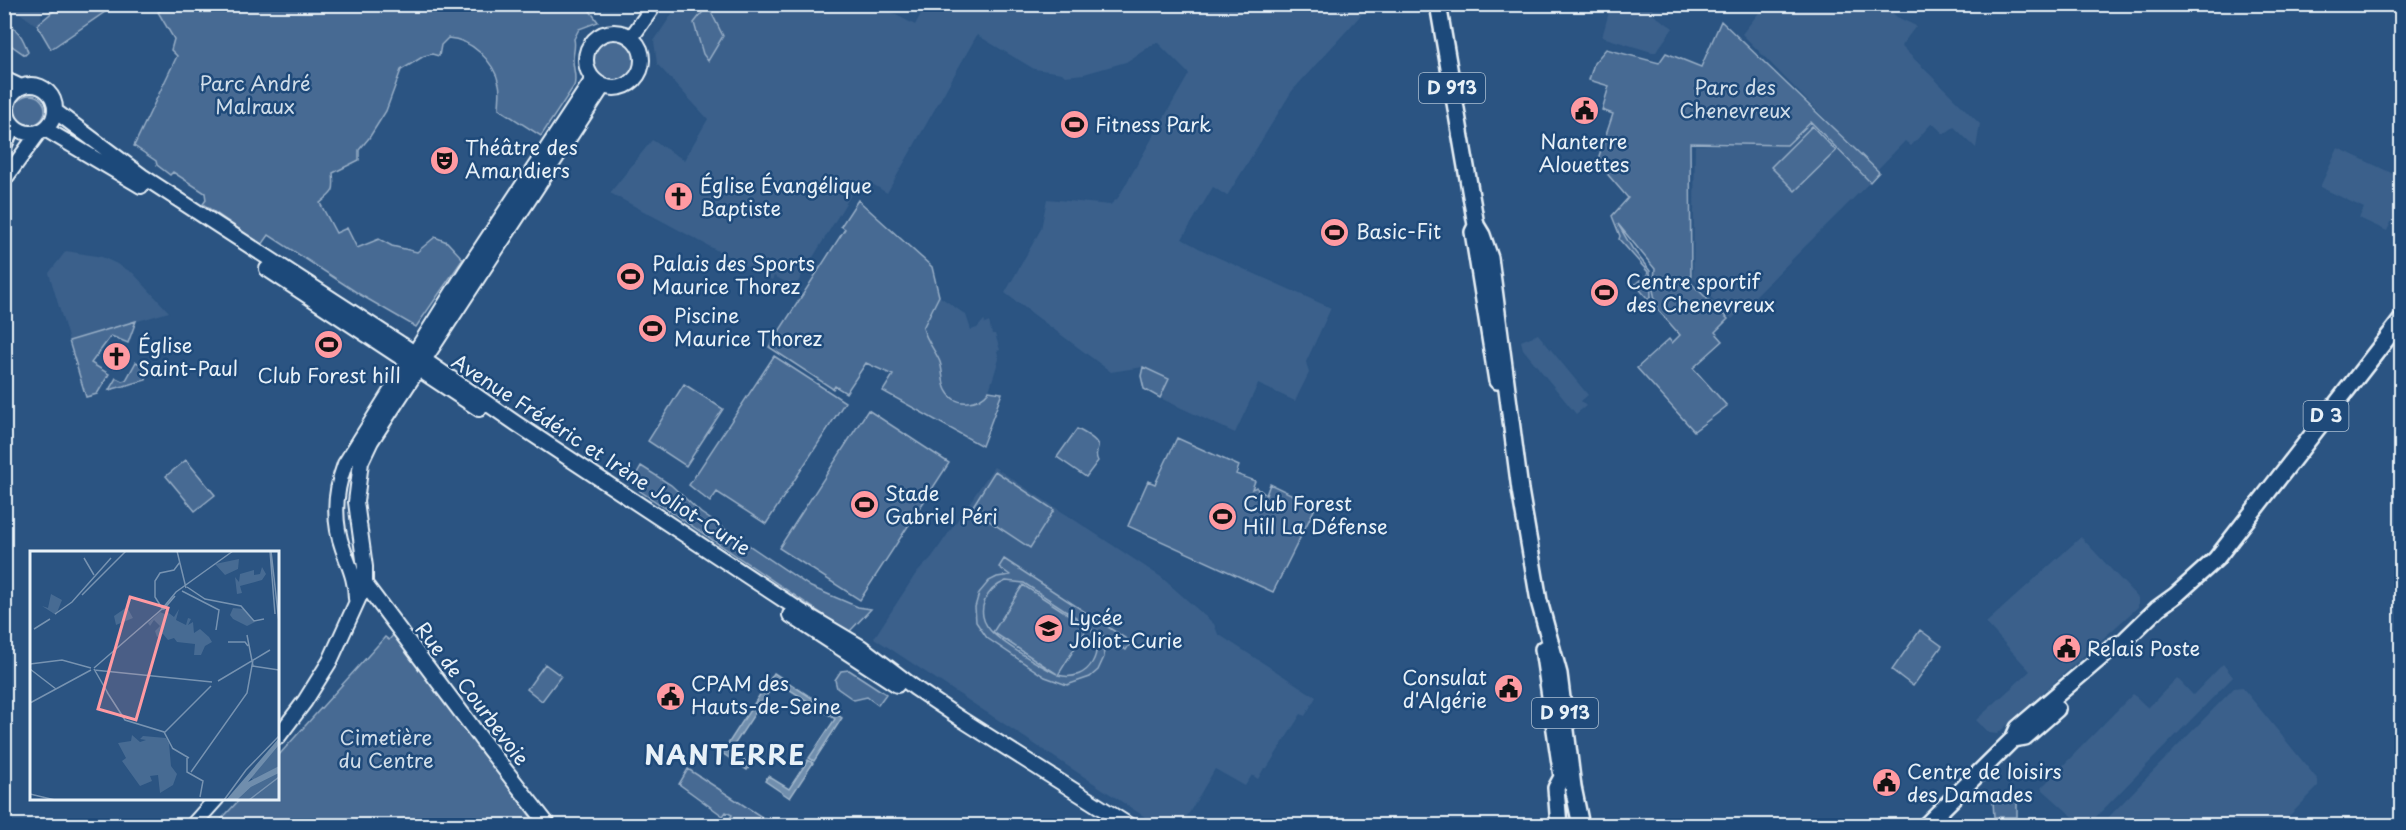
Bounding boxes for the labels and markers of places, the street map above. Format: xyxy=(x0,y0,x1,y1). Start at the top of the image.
public building icon: Nanterre Alouettes xyxy=(1568,95,1600,127)
sports icon: Fitness Park xyxy=(1058,109,1090,141)
place label: Fitness Park xyxy=(1095,109,1211,139)
place label: Nanterre Alouettes xyxy=(1539,126,1629,179)
place label: Théâtre des Amandiers xyxy=(465,132,578,185)
theatre icon: Théâtre des Amandiers xyxy=(428,144,460,176)
place label: Église Évangélique Baptiste xyxy=(700,170,872,223)
church icon: Église Évangélique Baptiste xyxy=(663,181,695,213)
sports icon: Basic-Fit xyxy=(1319,216,1351,248)
place label: Basic-Fit xyxy=(1356,216,1441,246)
place label: Palais des Sports Maurice Thorez xyxy=(652,248,815,301)
sports icon: Palais des Sports Maurice Thorez xyxy=(615,260,647,292)
place label: Centre sportif des Chenevreux xyxy=(1626,266,1775,319)
sports icon: Centre sportif des Chenevreux xyxy=(1589,277,1621,309)
place label: Piscine Maurice Thorez xyxy=(674,300,822,353)
sports icon: Piscine Maurice Thorez xyxy=(637,312,669,344)
sports icon: Club Forest hill xyxy=(313,329,345,361)
place label: Église Saint-Paul xyxy=(138,330,238,383)
church icon: Église Saint-Paul xyxy=(101,341,133,373)
place label: Club Forest hill xyxy=(257,360,401,390)
place label: Stade Gabriel Péri xyxy=(885,478,998,531)
place label: Club Forest Hill La Défense xyxy=(1243,488,1388,541)
sports icon: Stade Gabriel Péri xyxy=(848,489,880,521)
sports icon: Club Forest Hill La Défense xyxy=(1206,500,1238,532)
place label: Lycée Joliot-Curie xyxy=(1069,602,1183,655)
school or university icon: Lycée Joliot-Curie xyxy=(1032,613,1064,645)
public building icon: Relais Poste xyxy=(2050,633,2082,665)
place label: Relais Poste xyxy=(2087,633,2200,663)
place label: Consulat d'Algérie xyxy=(1402,662,1487,715)
place label: CPAM des Hauts-de-Seine xyxy=(691,668,841,721)
public building icon: Consulat d'Algérie xyxy=(1492,673,1524,705)
public building icon: CPAM des Hauts-de-Seine xyxy=(654,680,686,712)
place label: Centre de loisirs des Damades xyxy=(1907,756,2062,809)
public building icon: Centre de loisirs des Damades xyxy=(1870,767,1902,799)

